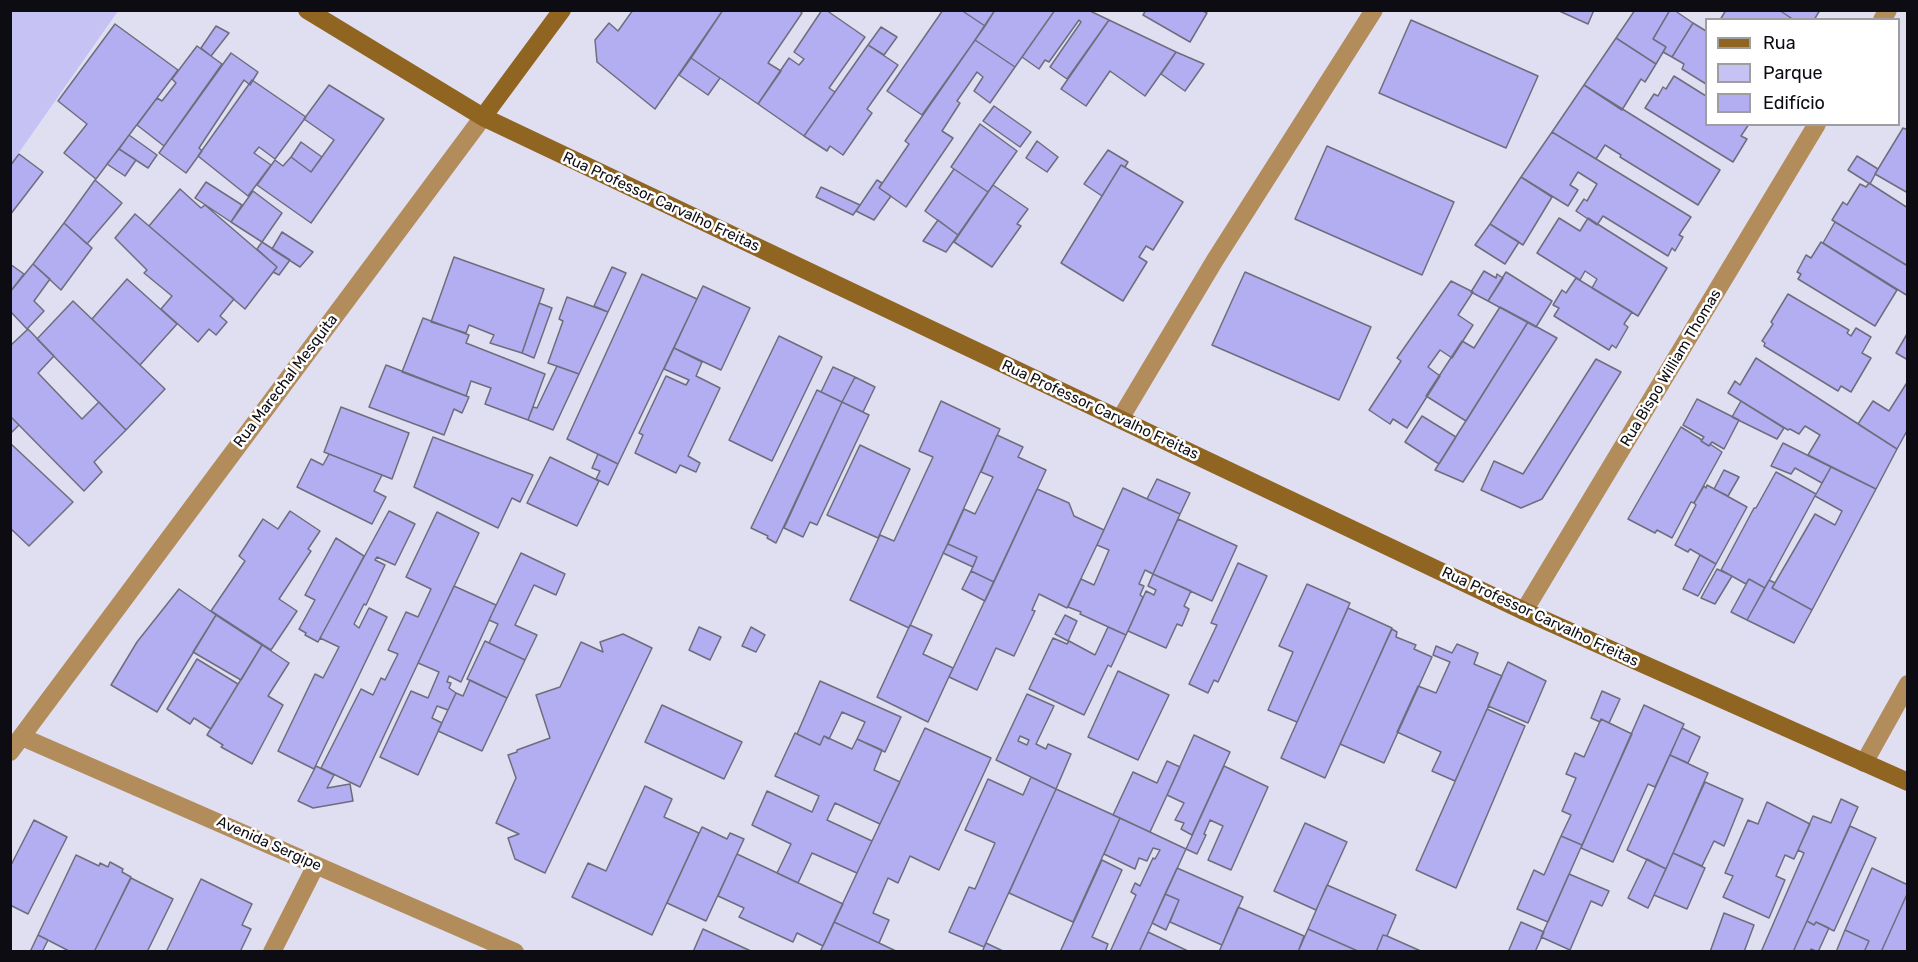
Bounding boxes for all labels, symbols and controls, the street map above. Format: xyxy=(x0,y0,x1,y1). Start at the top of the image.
legend xyxy=(1705,18,1900,126)
text: Rua xyxy=(1763,32,1796,54)
text: Parque xyxy=(1763,62,1823,84)
text: Edifício xyxy=(1763,92,1825,114)
street label: Rua Professor Carvalho Freitas xyxy=(560,148,762,256)
street label: Rua Bispo William Thomas xyxy=(1617,286,1725,450)
street label: Rua Marechal Mesquita xyxy=(230,311,342,451)
street label: Rua Professor Carvalho Freitas xyxy=(999,356,1201,464)
street label: Rua Professor Carvalho Freitas xyxy=(1439,563,1641,671)
street label: Avenida Sergipe xyxy=(214,813,324,875)

